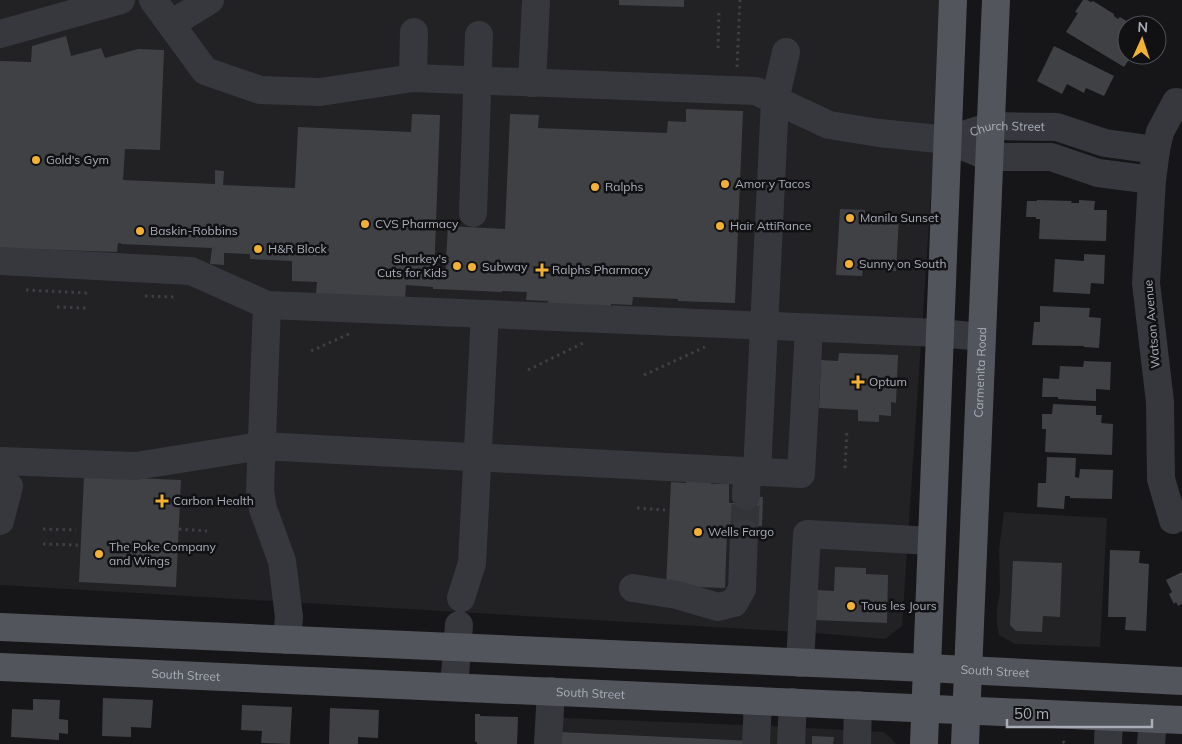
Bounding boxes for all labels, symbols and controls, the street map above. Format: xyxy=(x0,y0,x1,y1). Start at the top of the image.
north arrow xyxy=(1117,15,1167,65)
text: N xyxy=(1137,18,1148,36)
street label: Church Street xyxy=(968,118,1045,139)
place label: Gold's Gym xyxy=(46,152,109,167)
marker: Gold's Gym xyxy=(30,154,42,166)
place label: Amor y Tacos xyxy=(735,176,810,191)
marker: Amor y Tacos xyxy=(719,178,731,190)
place label: Ralphs xyxy=(605,179,644,194)
marker: Ralphs xyxy=(589,181,601,193)
place label: Manila Sunset xyxy=(860,210,939,225)
marker: Manila Sunset xyxy=(844,212,856,224)
place label: CVS Pharmacy xyxy=(375,216,459,231)
marker: CVS Pharmacy xyxy=(359,218,371,230)
place label: Hair AttiRance xyxy=(730,218,811,233)
marker: Hair AttiRance xyxy=(714,220,726,232)
place label: Baskin-Robbins xyxy=(150,223,238,238)
marker: Baskin-Robbins xyxy=(134,225,146,237)
place label: H&R Block xyxy=(268,241,327,256)
marker: H&R Block xyxy=(252,243,264,255)
place label: Sharkey's Cuts for Kids xyxy=(377,251,447,280)
place label: Sunny on South xyxy=(859,256,946,271)
marker: Sunny on South xyxy=(843,258,855,270)
place label: Subway xyxy=(482,259,528,274)
marker: Sharkey's Cuts for Kids xyxy=(451,260,463,272)
marker: Subway xyxy=(466,261,478,273)
place label: Ralphs Pharmacy xyxy=(552,262,651,277)
marker: Ralphs Pharmacy xyxy=(536,264,548,276)
street label: Watson Avenue xyxy=(1140,279,1163,369)
street label: Carmenita Road xyxy=(971,327,989,418)
place label: Optum xyxy=(869,374,907,389)
marker: Optum xyxy=(851,375,865,389)
place label: Carbon Health xyxy=(173,493,254,508)
marker: Carbon Health xyxy=(155,494,169,508)
place label: Wells Fargo xyxy=(708,524,774,539)
marker: Wells Fargo xyxy=(692,526,704,538)
place label: The Poke Company and Wings xyxy=(109,539,217,568)
marker: The Poke Company and Wings xyxy=(93,548,105,560)
place label: Tous les Jours xyxy=(861,598,937,613)
marker: Tous les Jours xyxy=(845,600,857,612)
street label: South Street xyxy=(960,662,1030,680)
street label: South Street xyxy=(151,666,221,684)
street label: South Street xyxy=(556,684,625,702)
scale bar xyxy=(1007,696,1152,728)
text: 50 m xyxy=(1014,704,1049,723)

